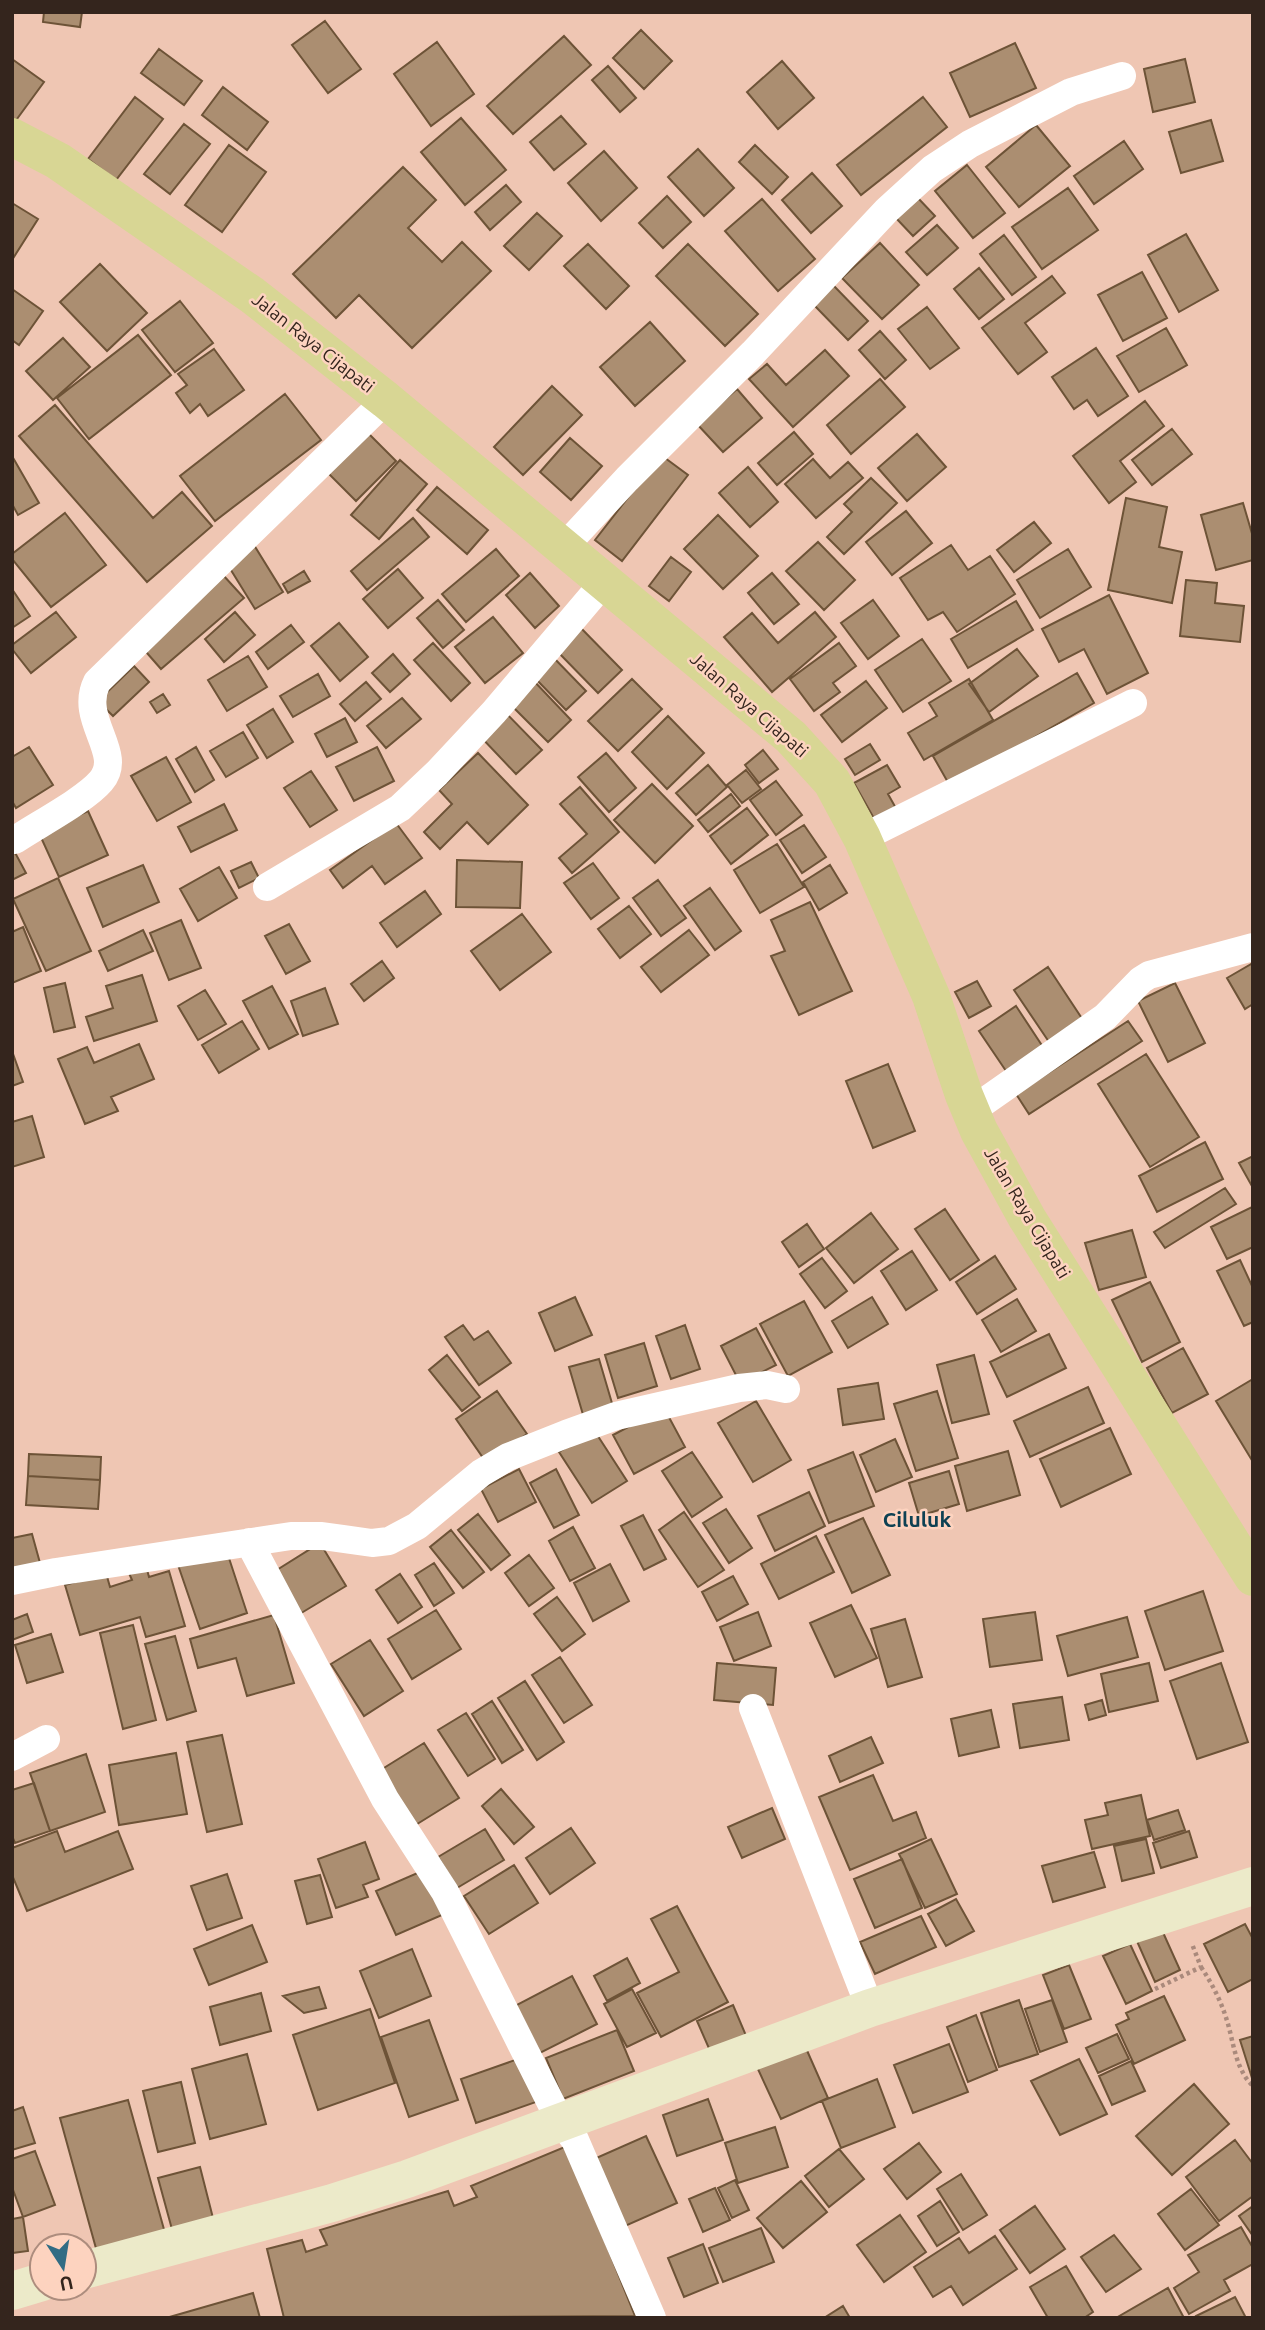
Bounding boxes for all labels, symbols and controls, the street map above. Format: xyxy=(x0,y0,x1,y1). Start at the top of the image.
street label: Jalan Raya Cijapati xyxy=(249,288,379,396)
street label: Jalan Raya Cijapati xyxy=(687,648,813,761)
street label: Jalan Raya Cijapati xyxy=(981,1143,1075,1282)
district label: Ciluluk xyxy=(883,1507,951,1531)
north arrow xyxy=(28,2232,98,2302)
text: U xyxy=(58,2271,75,2296)

